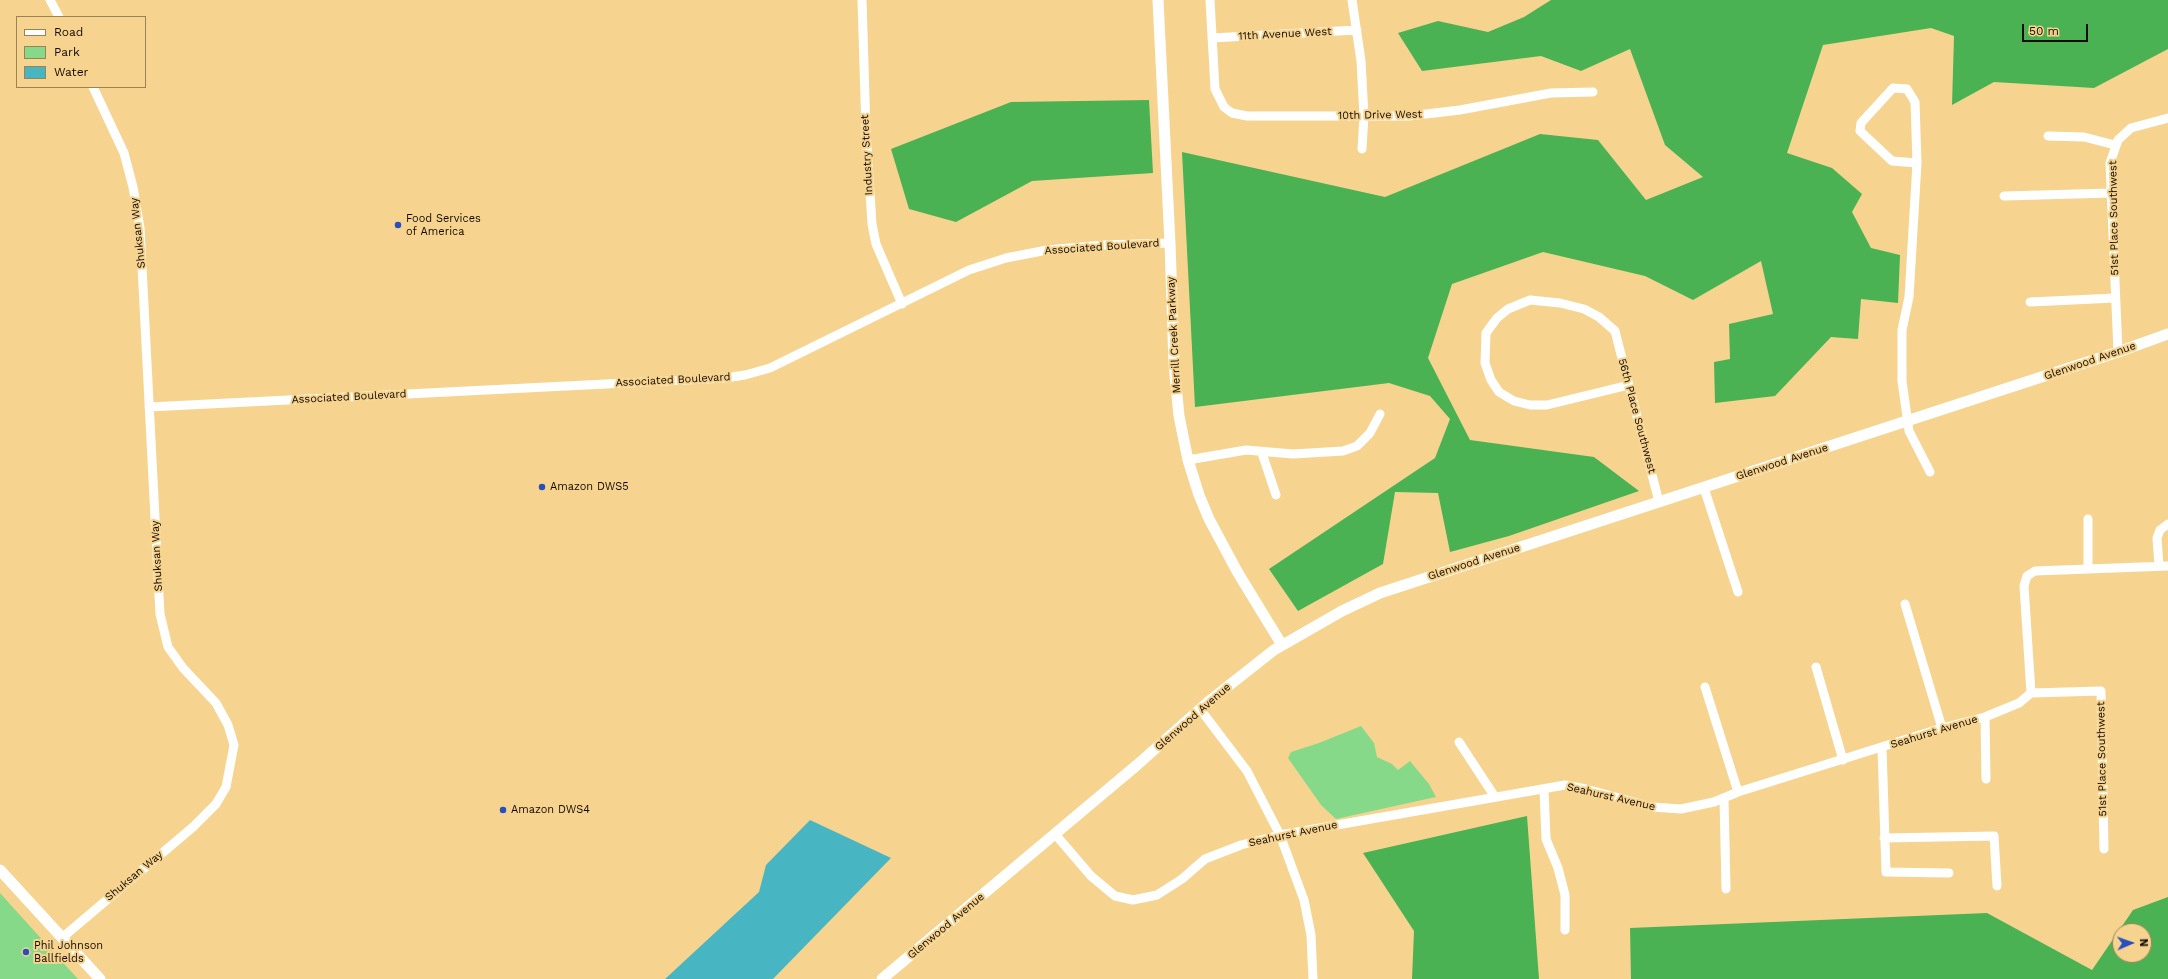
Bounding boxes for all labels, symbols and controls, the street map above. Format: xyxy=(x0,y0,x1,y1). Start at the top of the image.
legend xyxy=(16,16,146,88)
scale bar xyxy=(2024,16,2090,42)
text: 50 m xyxy=(2029,24,2059,38)
text: Road xyxy=(54,25,83,39)
street label: 11th Avenue West xyxy=(1238,25,1332,43)
text: Park xyxy=(54,45,80,59)
text: Water xyxy=(54,65,88,79)
street label: 10th Drive West xyxy=(1338,108,1422,122)
street label: Industry Street xyxy=(858,114,876,196)
street label: 51st Place Southwest xyxy=(2106,160,2122,276)
street label: Shuksan Way xyxy=(128,197,148,269)
place label: Food Services of America xyxy=(406,212,481,238)
marker: Food Services of America xyxy=(393,220,403,230)
street label: Associated Boulevard xyxy=(1044,236,1160,258)
street label: Merrill Creek Parkway xyxy=(1164,276,1184,394)
street label: Glenwood Avenue xyxy=(2042,339,2138,383)
street label: 56th Place Southwest xyxy=(1615,357,1659,475)
street label: Associated Boulevard xyxy=(615,370,731,390)
street label: Associated Boulevard xyxy=(291,387,407,407)
street label: Glenwood Avenue xyxy=(1734,441,1830,483)
place label: Amazon DWS5 xyxy=(550,480,629,494)
marker: Amazon DWS5 xyxy=(537,482,547,492)
street label: Shuksan Way xyxy=(149,520,165,592)
street label: Glenwood Avenue xyxy=(1426,541,1522,583)
street label: Glenwood Avenue xyxy=(1152,680,1234,754)
street label: 51st Place Southwest xyxy=(2094,701,2110,817)
street label: Seahurst Avenue xyxy=(1889,712,1979,752)
street label: Seahurst Avenue xyxy=(1565,780,1657,814)
place label: Amazon DWS4 xyxy=(511,803,590,817)
marker: Amazon DWS4 xyxy=(498,805,508,815)
street label: Seahurst Avenue xyxy=(1247,818,1339,850)
street label: Shuksan Way xyxy=(103,848,165,904)
street label: Glenwood Avenue xyxy=(905,890,987,962)
north arrow xyxy=(2112,923,2152,963)
text: N xyxy=(2137,938,2150,947)
place label: Phil Johnson Ballfields xyxy=(34,939,103,965)
marker: Phil Johnson Ballfields xyxy=(21,947,31,957)

